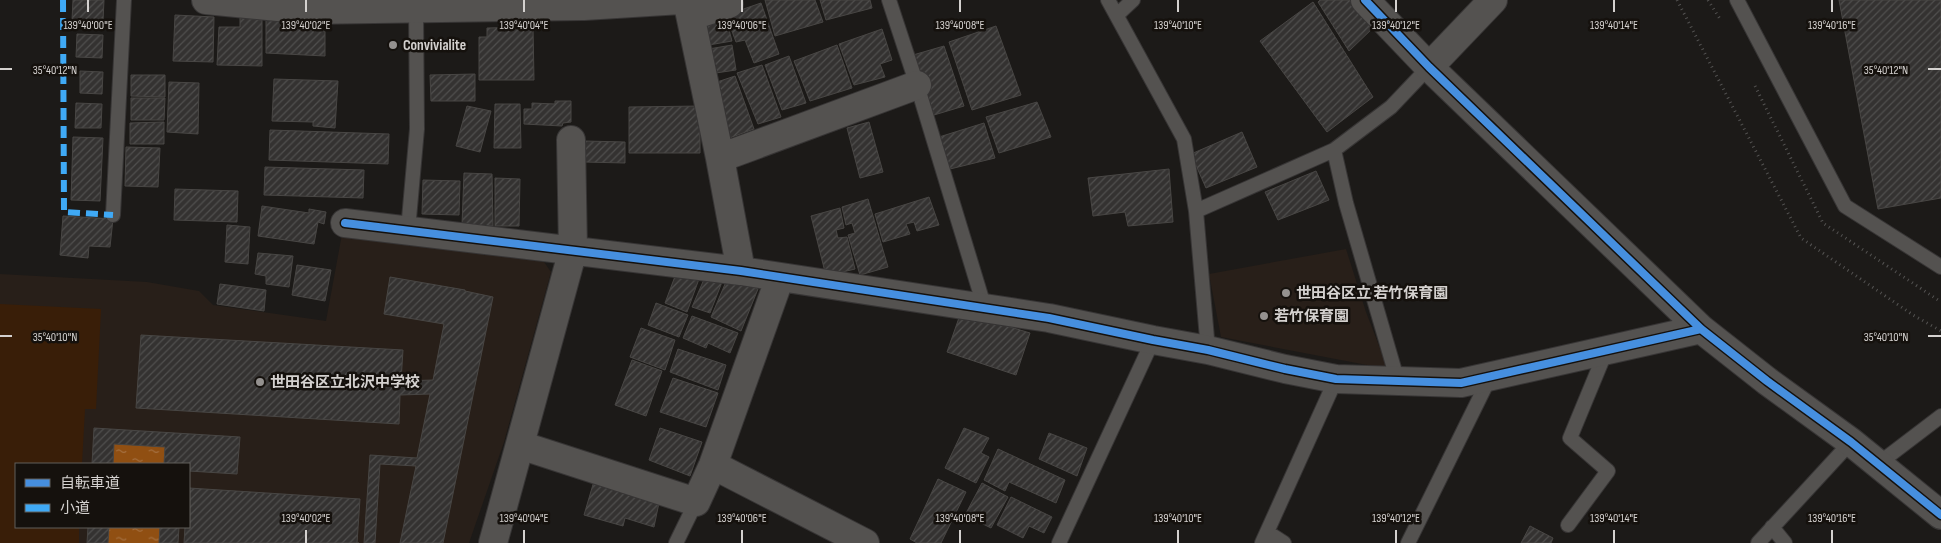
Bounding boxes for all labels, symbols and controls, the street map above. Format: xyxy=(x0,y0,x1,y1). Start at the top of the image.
text: 139°40'00"E xyxy=(63,18,113,33)
text: 139°40'02"E xyxy=(282,18,330,33)
text: 139°40'04"E xyxy=(500,18,549,33)
text: 139°40'06"E xyxy=(717,18,767,33)
text: 139°40'08"E xyxy=(935,18,985,33)
text: 139°40'10"E xyxy=(1154,18,1202,33)
text: 139°40'12"E xyxy=(1372,18,1420,33)
text: 139°40'14"E xyxy=(1590,18,1638,33)
text: 139°40'16"E xyxy=(1808,18,1856,33)
place label: Convivialite xyxy=(403,36,466,55)
marker: Convivialite xyxy=(387,39,399,51)
text: 35°40'12"N xyxy=(33,63,77,78)
text: 35°40'12"N xyxy=(1864,63,1908,78)
place label: 世田谷区立 若竹保育園 xyxy=(1296,284,1448,303)
marker: 世田谷区立 若竹保育園 xyxy=(1280,287,1292,299)
place label: 若竹保育園 xyxy=(1274,307,1349,326)
marker: 若竹保育園 xyxy=(1258,310,1270,322)
text: 35°40'10"N xyxy=(33,330,77,345)
text: 35°40'10"N xyxy=(1864,330,1908,345)
place label: 世田谷区立北沢中学校 xyxy=(270,373,420,392)
marker: 世田谷区立北沢中学校 xyxy=(254,376,266,388)
legend xyxy=(15,463,190,528)
text: 自転車道 xyxy=(60,474,120,493)
text: 小道 xyxy=(60,499,90,518)
text: 139°40'02"E xyxy=(282,511,330,526)
text: 139°40'04"E xyxy=(500,511,549,526)
text: 139°40'06"E xyxy=(717,511,767,526)
text: 139°40'08"E xyxy=(935,511,985,526)
text: 139°40'10"E xyxy=(1154,511,1202,526)
text: 139°40'12"E xyxy=(1372,511,1420,526)
text: 139°40'14"E xyxy=(1590,511,1638,526)
text: 139°40'16"E xyxy=(1808,511,1856,526)

